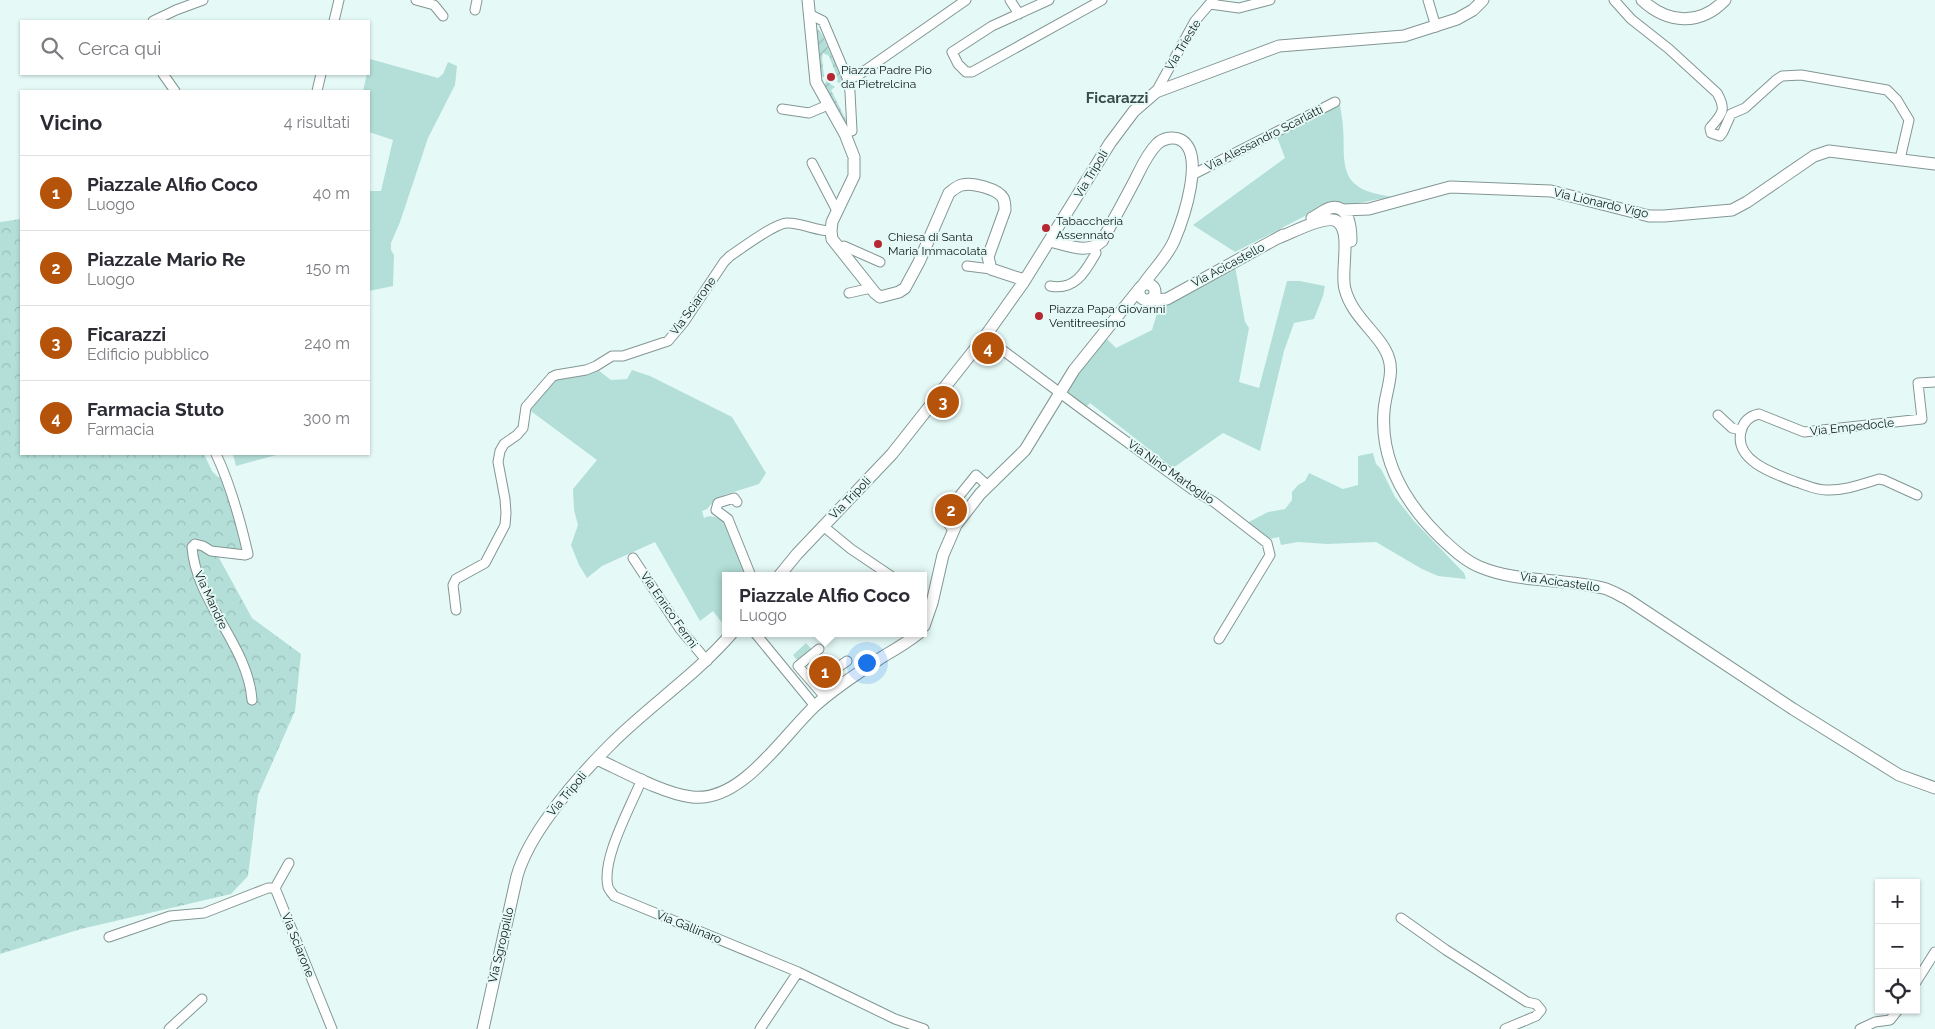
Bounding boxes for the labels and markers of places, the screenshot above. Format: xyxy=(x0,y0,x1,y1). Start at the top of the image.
place label: Piazza Padre Pio da Pietrelcina xyxy=(841,63,932,91)
marker: Piazza Padre Pio da Pietrelcina xyxy=(825,71,837,83)
place label: Tabaccheria Assennato xyxy=(1056,214,1123,242)
marker: Tabaccheria Assennato xyxy=(1040,222,1052,234)
place label: Chiesa di Santa Maria Immacolata xyxy=(888,230,987,258)
marker: Chiesa di Santa Maria Immacolata xyxy=(872,238,884,250)
place label: Piazza Papa Giovanni Ventitreesimo xyxy=(1049,302,1166,330)
marker: Piazza Papa Giovanni Ventitreesimo xyxy=(1033,310,1045,322)
pin: 4 xyxy=(972,329,1004,367)
pin: 3 xyxy=(927,383,959,421)
pin: 2 xyxy=(935,491,967,529)
pin: 1 xyxy=(809,653,841,691)

